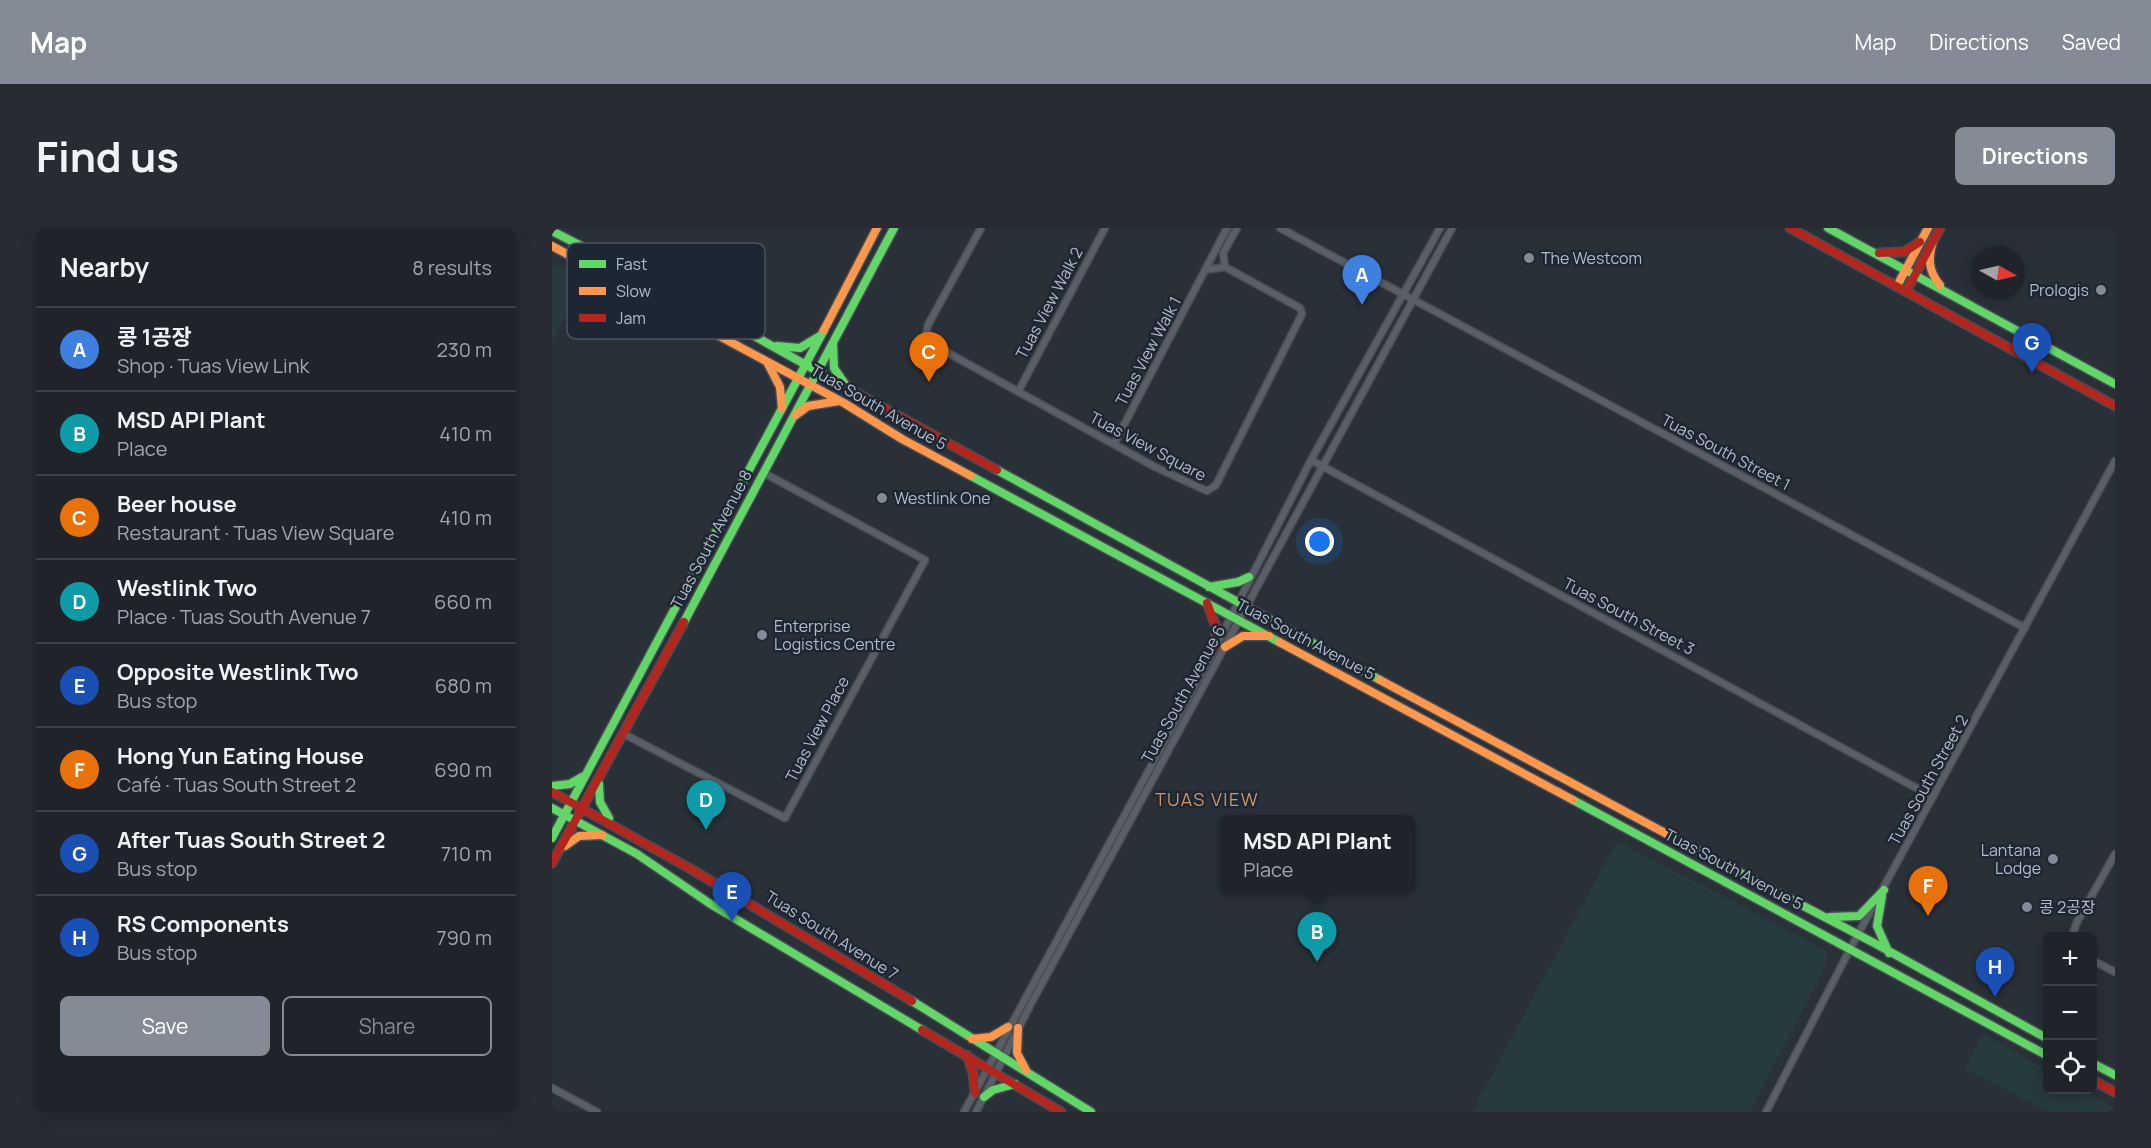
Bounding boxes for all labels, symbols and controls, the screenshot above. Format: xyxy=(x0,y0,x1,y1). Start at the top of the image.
text: Map xyxy=(30,23,87,61)
text: Map xyxy=(1855,28,1896,56)
text: Directions xyxy=(1929,28,2029,56)
text: Saved xyxy=(2062,28,2121,56)
text: Find us xyxy=(36,127,179,185)
button: Directions xyxy=(1955,127,2115,185)
legend xyxy=(567,243,765,339)
street label: Tuas View Walk 2 xyxy=(1010,243,1088,363)
north arrow xyxy=(1971,246,2025,300)
place label: The Westcom xyxy=(1541,247,1642,269)
text: Nearby xyxy=(60,249,149,285)
marker: The Westcom xyxy=(1522,251,1536,265)
text: Fast xyxy=(616,253,647,275)
text: 8 results xyxy=(412,254,492,281)
pin: A xyxy=(1342,256,1382,305)
place label: Prologis xyxy=(2029,279,2089,301)
text: Slow xyxy=(616,280,651,302)
marker: Prologis xyxy=(2094,283,2108,297)
street label: Tuas View Walk 1 xyxy=(1110,293,1186,409)
text: Jam xyxy=(616,307,646,329)
text: 콩 1공장 xyxy=(117,322,192,352)
pin: G xyxy=(2012,324,2052,373)
pin: C xyxy=(910,332,949,382)
text: A xyxy=(73,336,86,363)
text: 230 m xyxy=(436,336,492,363)
text: Shop · Tuas View Link xyxy=(117,352,310,379)
street label: Tuas South Avenue 5 xyxy=(807,359,951,455)
text: MSD API Plant xyxy=(117,405,266,435)
street label: Tuas View Square xyxy=(1086,406,1210,486)
street label: Tuas South Street 1 xyxy=(1658,409,1794,495)
text: B xyxy=(73,420,86,447)
text: 410 m xyxy=(439,420,492,447)
text: Place xyxy=(117,435,167,462)
street label: Tuas South Avenue 8 xyxy=(665,466,757,612)
place label: Westlink One xyxy=(894,487,991,509)
text: Beer house xyxy=(117,489,237,519)
marker: Westlink One xyxy=(875,491,889,505)
text: C xyxy=(72,504,87,531)
text: 410 m xyxy=(439,504,492,531)
text: Restaurant · Tuas View Square xyxy=(117,519,394,546)
your location xyxy=(1305,527,1334,556)
street label: Tuas South Street 3 xyxy=(1560,572,1698,660)
text: Westlink Two xyxy=(117,573,257,603)
text: D xyxy=(72,588,87,615)
text: 660 m xyxy=(434,588,492,615)
street label: Tuas South Avenue 5 xyxy=(1233,593,1379,685)
text: Place · Tuas South Avenue 7 xyxy=(117,603,371,630)
place label: Enterprise Logistics Centre xyxy=(774,615,895,655)
street label: Tuas South Avenue 6 xyxy=(1136,621,1230,767)
marker: Enterprise Logistics Centre xyxy=(755,628,769,642)
text: Opposite Westlink Two xyxy=(117,657,359,687)
text: E xyxy=(74,672,85,699)
text: 680 m xyxy=(435,672,492,699)
street label: Tuas View Place xyxy=(780,672,854,786)
text: Bus stop xyxy=(117,687,197,714)
street label: Tuas South Street 2 xyxy=(1883,711,1973,849)
text: Hong Yun Eating House xyxy=(117,741,364,771)
text: F xyxy=(74,756,85,783)
text: 690 m xyxy=(434,756,492,783)
text: Café · Tuas South Street 2 xyxy=(117,771,356,798)
pin: D xyxy=(686,780,726,830)
district label: TUAS VIEW xyxy=(1155,787,1259,811)
popup xyxy=(1220,815,1415,893)
street label: Tuas South Avenue 5 xyxy=(1661,823,1807,915)
text: After Tuas South Street 2 xyxy=(117,825,385,855)
text: MSD API Plant xyxy=(1243,826,1392,856)
place label: Lantana Lodge xyxy=(1981,839,2041,879)
text: G xyxy=(72,840,87,867)
text: 710 m xyxy=(441,840,492,867)
marker: Lantana Lodge xyxy=(2046,852,2060,866)
text: Bus stop xyxy=(117,855,197,882)
text: Place xyxy=(1243,856,1294,883)
pin: F xyxy=(1908,866,1948,916)
pin: E xyxy=(712,872,752,922)
street label: Tuas South Avenue 7 xyxy=(761,885,903,985)
place label: 콩 2공장 xyxy=(2039,896,2096,918)
marker: 콩 2공장 xyxy=(2020,900,2034,914)
text: RS Components xyxy=(117,909,289,939)
pin: B xyxy=(1298,912,1336,962)
text: H xyxy=(72,924,87,951)
text: 790 m xyxy=(436,924,492,951)
map controls xyxy=(2043,932,2097,1094)
button: + xyxy=(2043,932,2097,986)
text: Bus stop xyxy=(117,939,197,966)
pin: H xyxy=(1976,948,2014,997)
button: − xyxy=(2043,986,2097,1040)
button: Save xyxy=(60,996,270,1056)
button: Share xyxy=(282,996,492,1056)
button: locate xyxy=(2043,1040,2097,1094)

